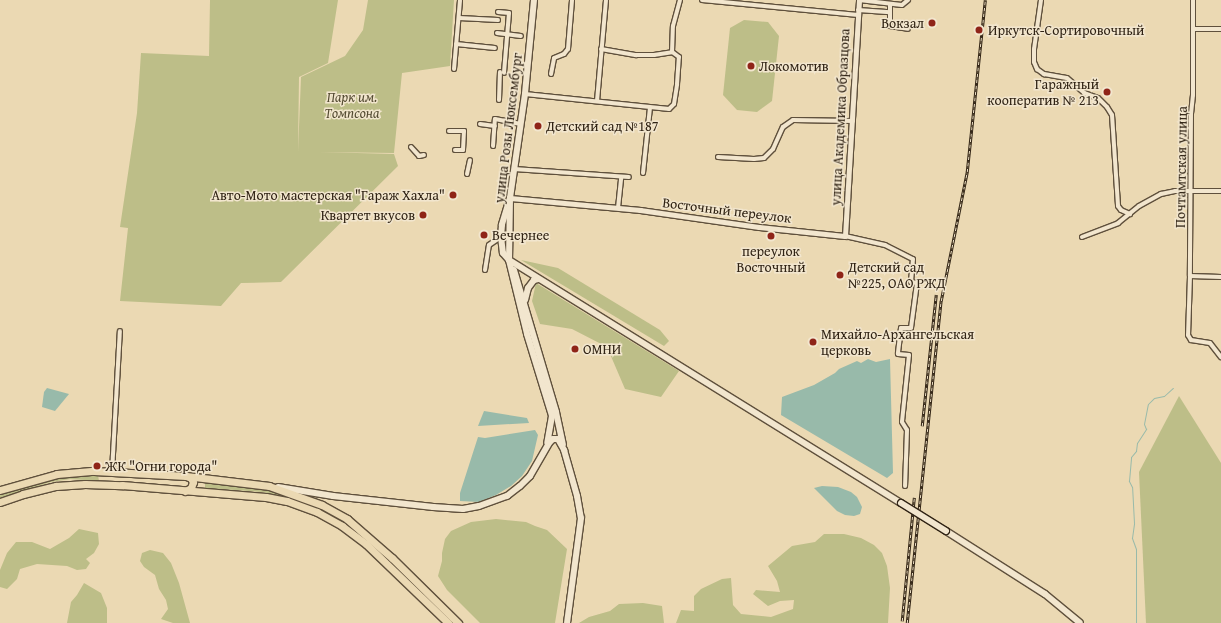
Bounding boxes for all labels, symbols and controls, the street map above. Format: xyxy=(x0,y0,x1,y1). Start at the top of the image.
place label: Вокзал xyxy=(881,15,924,31)
marker: Вокзал xyxy=(927,18,937,28)
place label: Иркутск-Сортировочный xyxy=(988,22,1144,38)
marker: Иркутск-Сортировочный xyxy=(973,24,985,36)
street label: улица Академика Образцова xyxy=(827,28,853,206)
street label: улица Розы Люксембург xyxy=(490,52,526,204)
place label: Локомотив xyxy=(759,58,829,74)
marker: Локомотив xyxy=(746,61,756,71)
place label: Гаражный кооператив № 213 xyxy=(987,76,1099,108)
marker: Гаражный кооператив № 213 xyxy=(1102,87,1112,97)
park label: Парк им. Томпсона xyxy=(325,89,379,122)
street label: Почтамтская улица xyxy=(1172,106,1190,228)
place label: Детский сад №187 xyxy=(546,118,659,134)
marker: Детский сад №187 xyxy=(533,121,543,131)
place label: Авто-Мото мастерская "Гараж Хахла" xyxy=(212,187,445,203)
marker: Авто-Мото мастерская "Гараж Хахла" xyxy=(448,190,458,200)
street label: Восточный переулок xyxy=(662,194,792,226)
place label: Квартет вкусов xyxy=(321,207,415,223)
marker: Квартет вкусов xyxy=(418,210,428,220)
place label: Вечернее xyxy=(492,227,549,243)
marker: Вечернее xyxy=(479,230,489,240)
marker: переулок Восточный xyxy=(766,231,776,241)
place label: переулок Восточный xyxy=(737,243,805,276)
place label: Детский сад №225, ОАО РЖД xyxy=(848,259,945,292)
marker: Детский сад №225, ОАО РЖД xyxy=(835,270,845,280)
place label: Михайло-Архангельская церковь xyxy=(821,326,974,358)
marker: Михайло-Архангельская церковь xyxy=(808,337,818,347)
place label: ОМНИ xyxy=(583,341,621,357)
marker: ОМНИ xyxy=(570,344,580,354)
place label: ЖК "Огни города" xyxy=(105,458,217,474)
marker: ЖК "Огни города" xyxy=(92,461,102,471)

